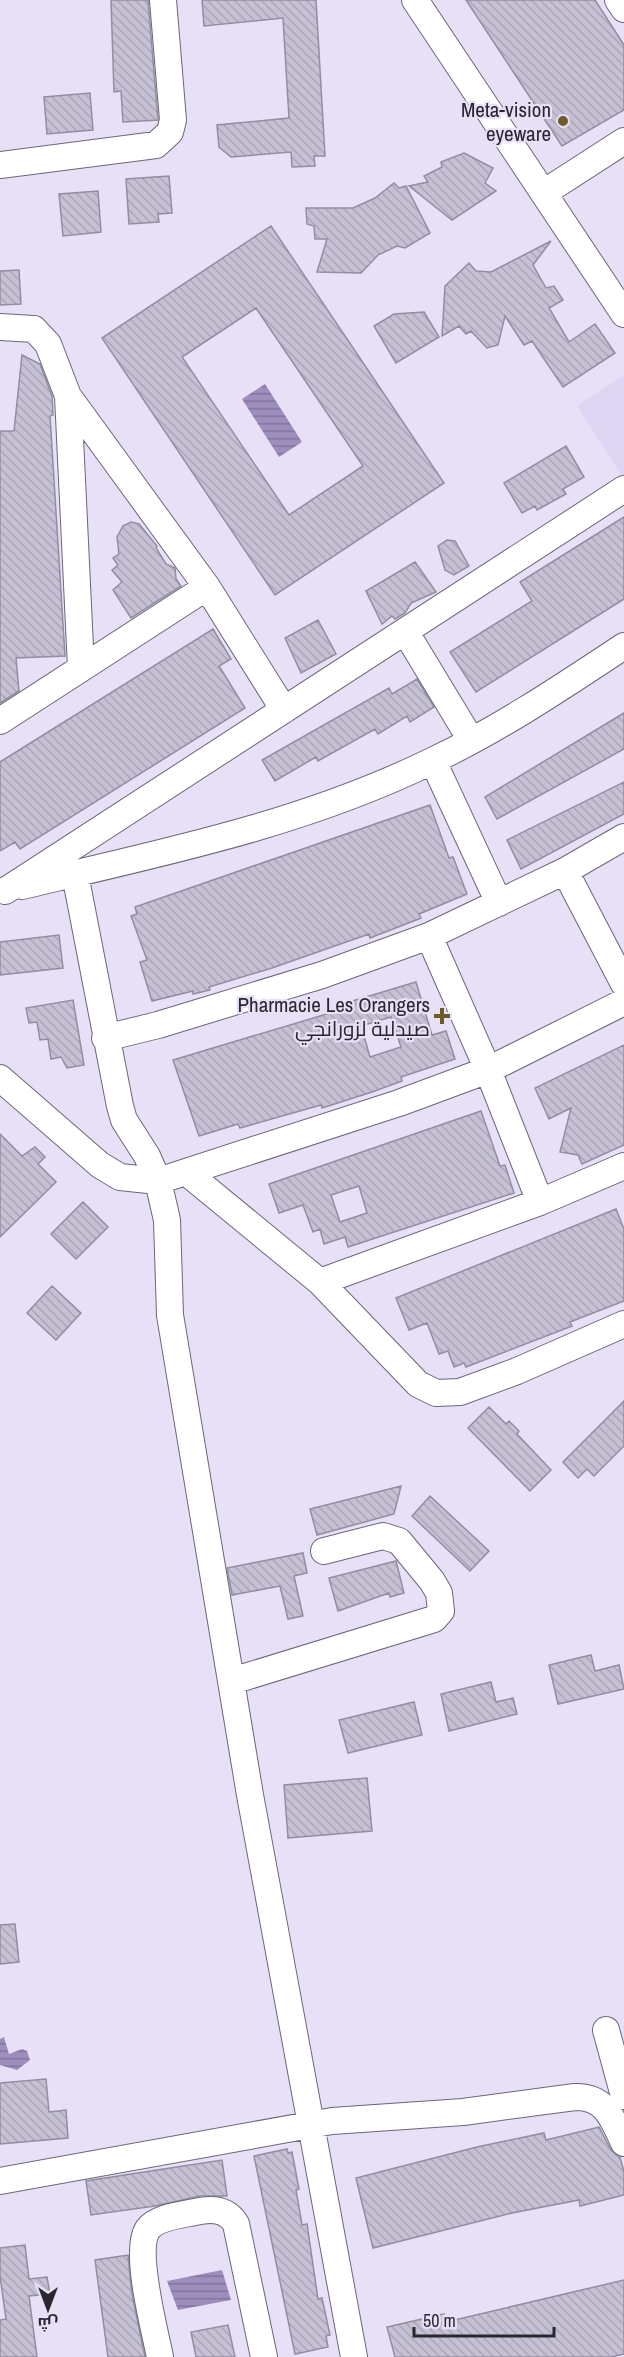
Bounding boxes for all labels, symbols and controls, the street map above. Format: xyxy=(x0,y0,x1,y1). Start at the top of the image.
place label: Meta-vision eyeware xyxy=(461,95,551,148)
marker: Meta-vision eyeware xyxy=(556,114,570,128)
place label: Pharmacie Les Orangers صيدلية لزورانجي xyxy=(238,990,430,1045)
marker: Pharmacie Les Orangers صيدلية لزورانجي xyxy=(435,1009,449,1023)
north arrow xyxy=(18,2279,78,2339)
scale bar xyxy=(414,2300,554,2338)
text: 50 m xyxy=(423,2308,456,2333)
text: ش xyxy=(38,2313,58,2335)

